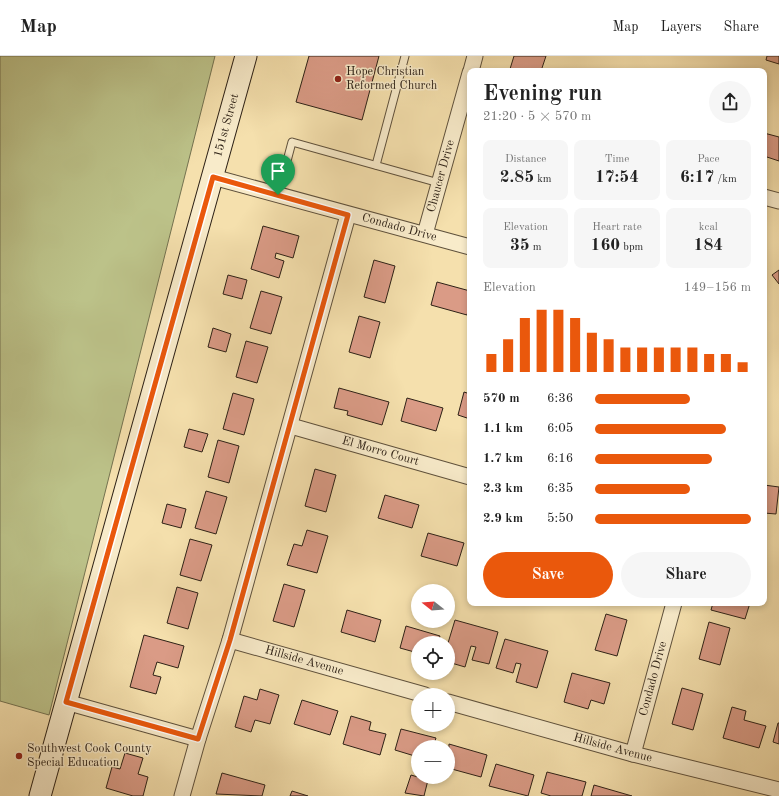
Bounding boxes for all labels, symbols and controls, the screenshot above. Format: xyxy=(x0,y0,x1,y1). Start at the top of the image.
text: Map xyxy=(20,18,57,37)
text: Map xyxy=(613,20,639,34)
text: Layers xyxy=(661,20,702,34)
text: Share xyxy=(724,20,759,34)
place label: Hope Christian Reformed Church xyxy=(346,66,438,92)
marker: Hope Christian Reformed Church xyxy=(333,74,343,84)
button: share xyxy=(709,81,751,123)
text: Evening run xyxy=(483,83,602,105)
street label: 151st Street xyxy=(212,92,241,159)
text: 21:20 · 5 × 570 m xyxy=(483,110,591,123)
street label: Chaucer Drive xyxy=(425,138,457,214)
pin xyxy=(261,154,295,195)
text: Distance xyxy=(505,154,546,165)
text: Time xyxy=(605,154,629,165)
text: Pace xyxy=(697,154,719,165)
icon: arrive xyxy=(267,160,289,182)
text: 2.85 xyxy=(500,169,534,186)
text: 17:54 xyxy=(595,169,639,186)
text: 6:17 xyxy=(680,169,714,186)
text: km xyxy=(534,174,552,185)
text: /km xyxy=(714,174,737,185)
street label: Condado Drive xyxy=(360,212,438,244)
text: Elevation xyxy=(503,222,548,233)
text: Heart rate xyxy=(592,222,642,233)
text: kcal xyxy=(699,222,718,233)
text: 35 xyxy=(510,237,530,254)
text: 160 xyxy=(591,237,620,254)
text: 184 xyxy=(694,237,723,254)
text: m xyxy=(530,242,541,253)
text: bpm xyxy=(620,242,643,253)
text: Elevation xyxy=(483,281,536,294)
text: 149–156 m xyxy=(684,281,751,294)
text: 570 m xyxy=(483,392,520,405)
text: 6:36 xyxy=(547,392,573,405)
text: 1.1 km xyxy=(483,422,523,435)
text: 6:05 xyxy=(547,422,573,435)
street label: El Morro Court xyxy=(341,435,420,468)
text: 1.7 km xyxy=(483,452,523,465)
text: 6:16 xyxy=(547,452,573,465)
text: 2.3 km xyxy=(483,482,523,495)
text: 6:35 xyxy=(547,482,573,495)
text: 2.9 km xyxy=(483,512,523,525)
text: 5:50 xyxy=(547,512,573,525)
button: Save xyxy=(483,552,613,598)
button: Share xyxy=(621,552,751,598)
north arrow xyxy=(411,584,455,628)
map controls xyxy=(411,584,455,784)
button: locate xyxy=(411,636,455,680)
street label: Condado Drive xyxy=(638,639,669,718)
street label: Hillside Avenue xyxy=(263,644,345,678)
button: + xyxy=(411,688,455,732)
street label: Hillside Avenue xyxy=(572,732,654,765)
button: − xyxy=(411,740,455,784)
place label: Southwest Cook County Special Education xyxy=(27,743,152,769)
marker: Southwest Cook County Special Education xyxy=(14,751,24,761)

